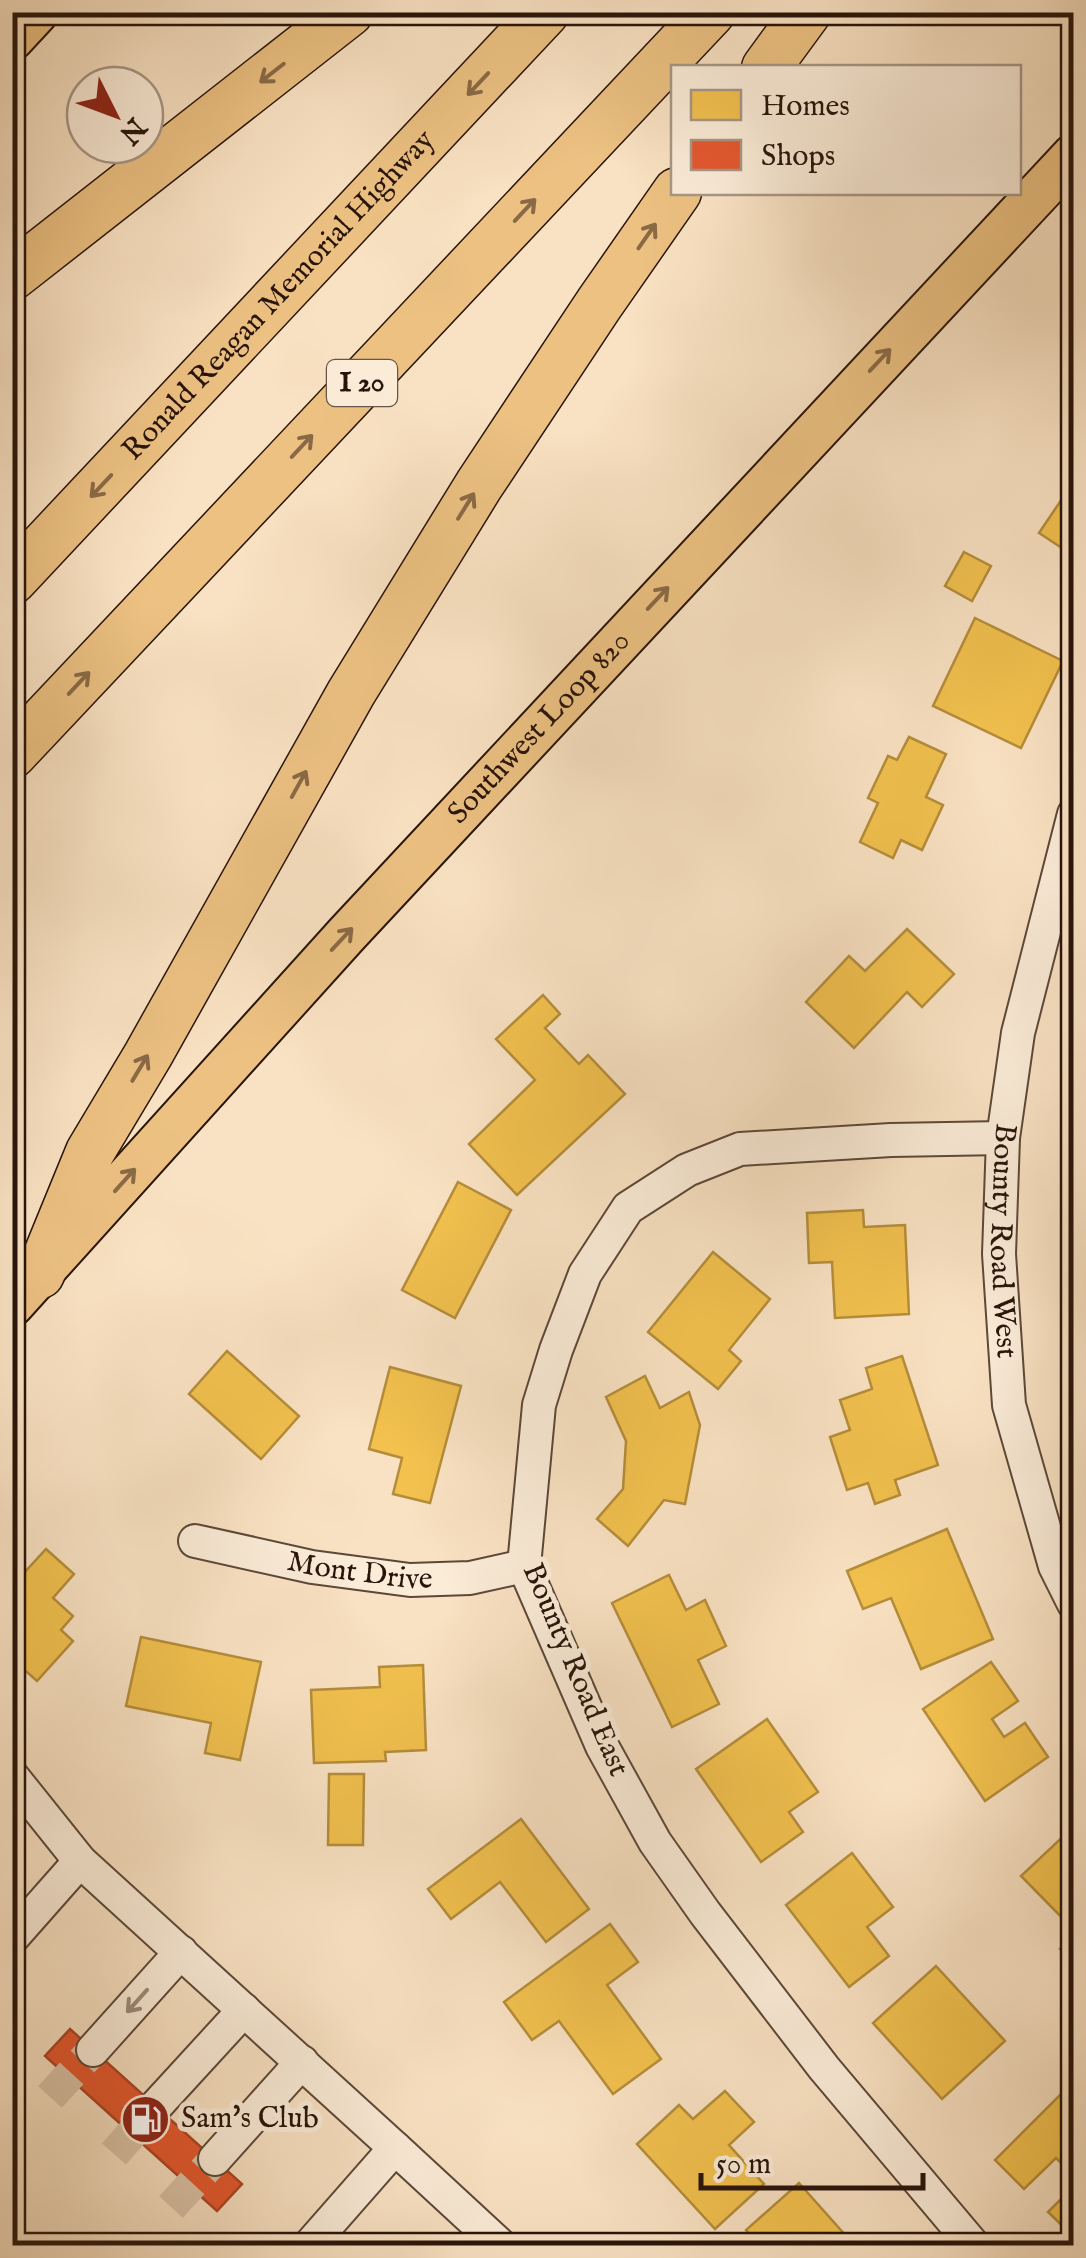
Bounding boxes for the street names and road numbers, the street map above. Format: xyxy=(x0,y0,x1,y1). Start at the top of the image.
street label: Ronald Reagan Memorial Highway xyxy=(114,122,443,469)
road number: I 20 xyxy=(327,360,397,406)
street label: Southwest Loop 820 xyxy=(440,623,639,832)
street label: Bounty Road West xyxy=(980,1121,1025,1359)
street label: Mont Drive xyxy=(283,1543,433,1599)
street label: Bounty Road East xyxy=(513,1558,637,1782)

